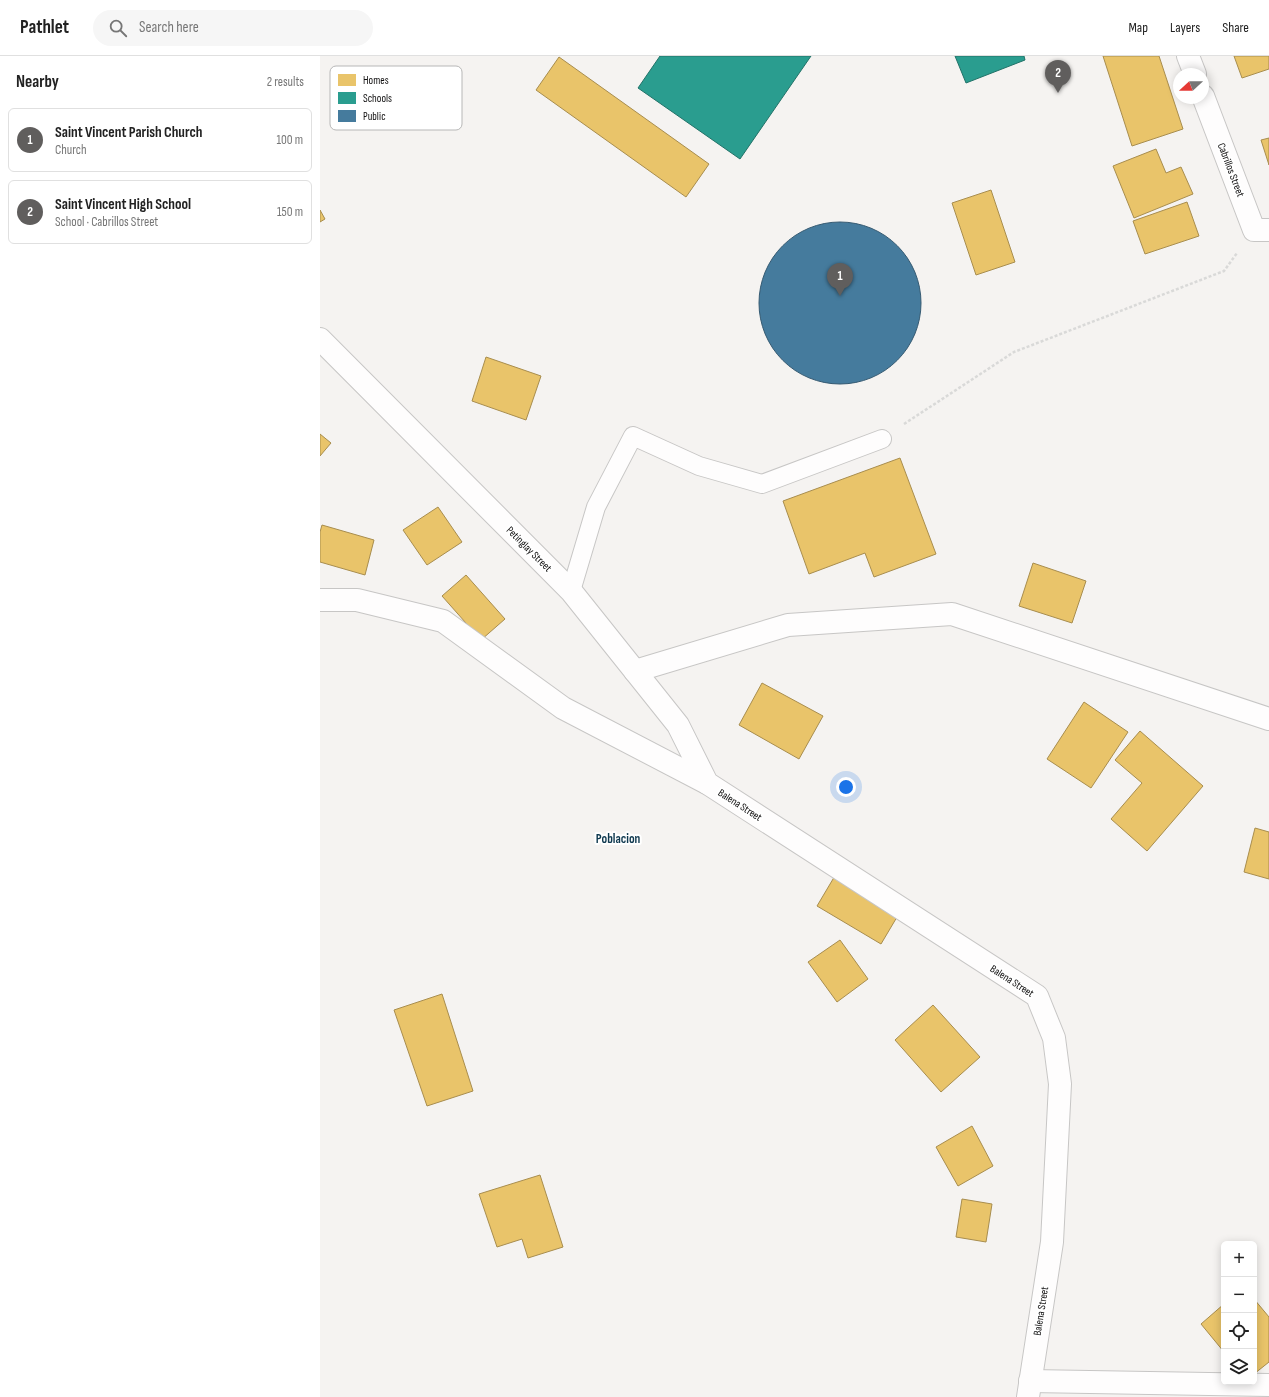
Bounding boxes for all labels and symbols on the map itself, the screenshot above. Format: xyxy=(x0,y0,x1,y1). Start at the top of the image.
pin: 2 xyxy=(1045,60,1071,93)
legend xyxy=(330,66,462,130)
north arrow xyxy=(1173,68,1209,104)
text: Homes xyxy=(363,74,389,87)
text: Schools xyxy=(363,92,392,105)
text: Public xyxy=(363,110,386,123)
street label: Cabrillos Street xyxy=(1215,141,1247,199)
pin: 1 xyxy=(827,263,853,296)
street label: Petinglay Street xyxy=(504,524,555,575)
your location xyxy=(836,777,856,797)
street label: Balena Street xyxy=(716,786,765,824)
district label: Poblacion xyxy=(596,831,641,847)
street label: Balena Street xyxy=(988,962,1037,1000)
street label: Balena Street xyxy=(1031,1285,1051,1336)

